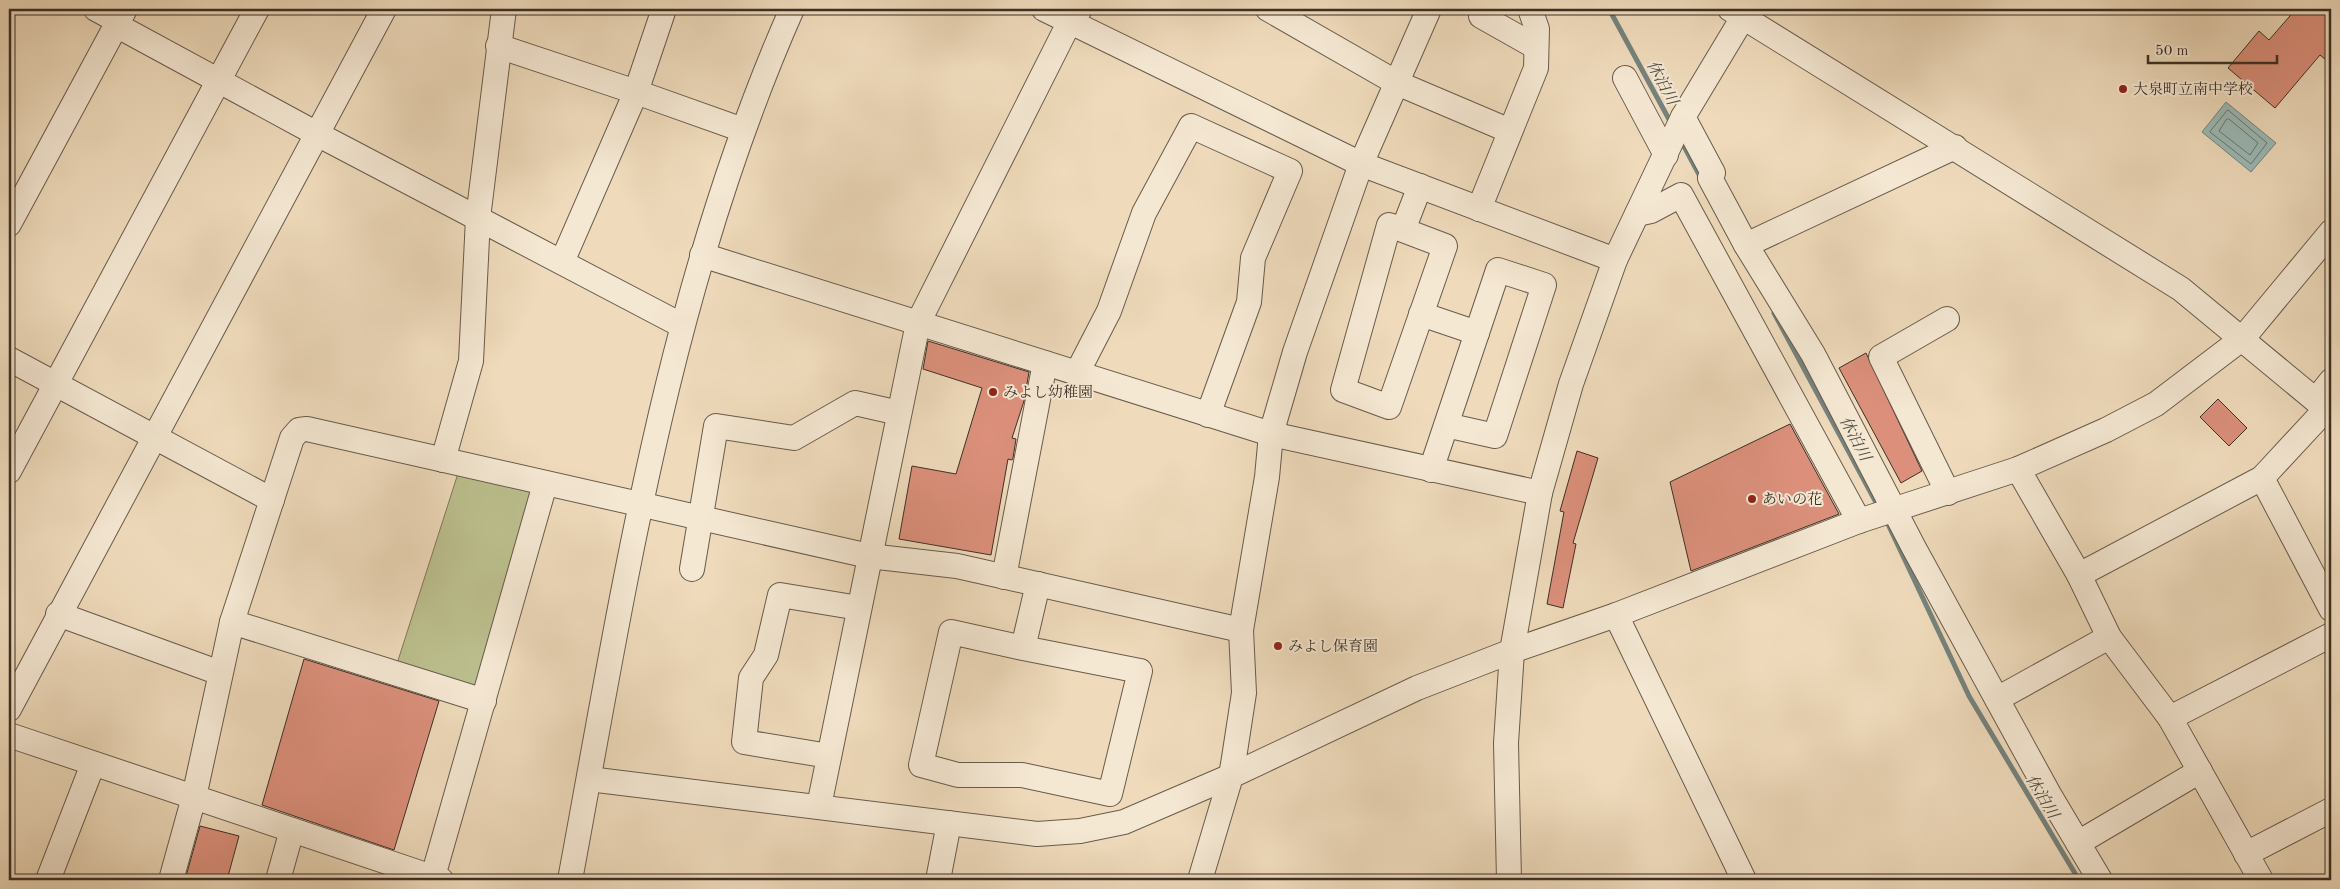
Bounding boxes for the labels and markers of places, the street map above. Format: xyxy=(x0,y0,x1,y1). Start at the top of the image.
place label: 大泉町立南中学校 xyxy=(2133,81,2253,98)
marker: 大泉町立南中学校 xyxy=(2117,83,2129,95)
place label: みよし幼稚園 xyxy=(1003,384,1093,401)
marker: みよし幼稚園 xyxy=(987,386,999,398)
place label: あいの花 xyxy=(1762,491,1822,508)
marker: あいの花 xyxy=(1746,493,1758,505)
place label: みよし保育園 xyxy=(1288,638,1378,655)
marker: みよし保育園 xyxy=(1272,640,1284,652)

